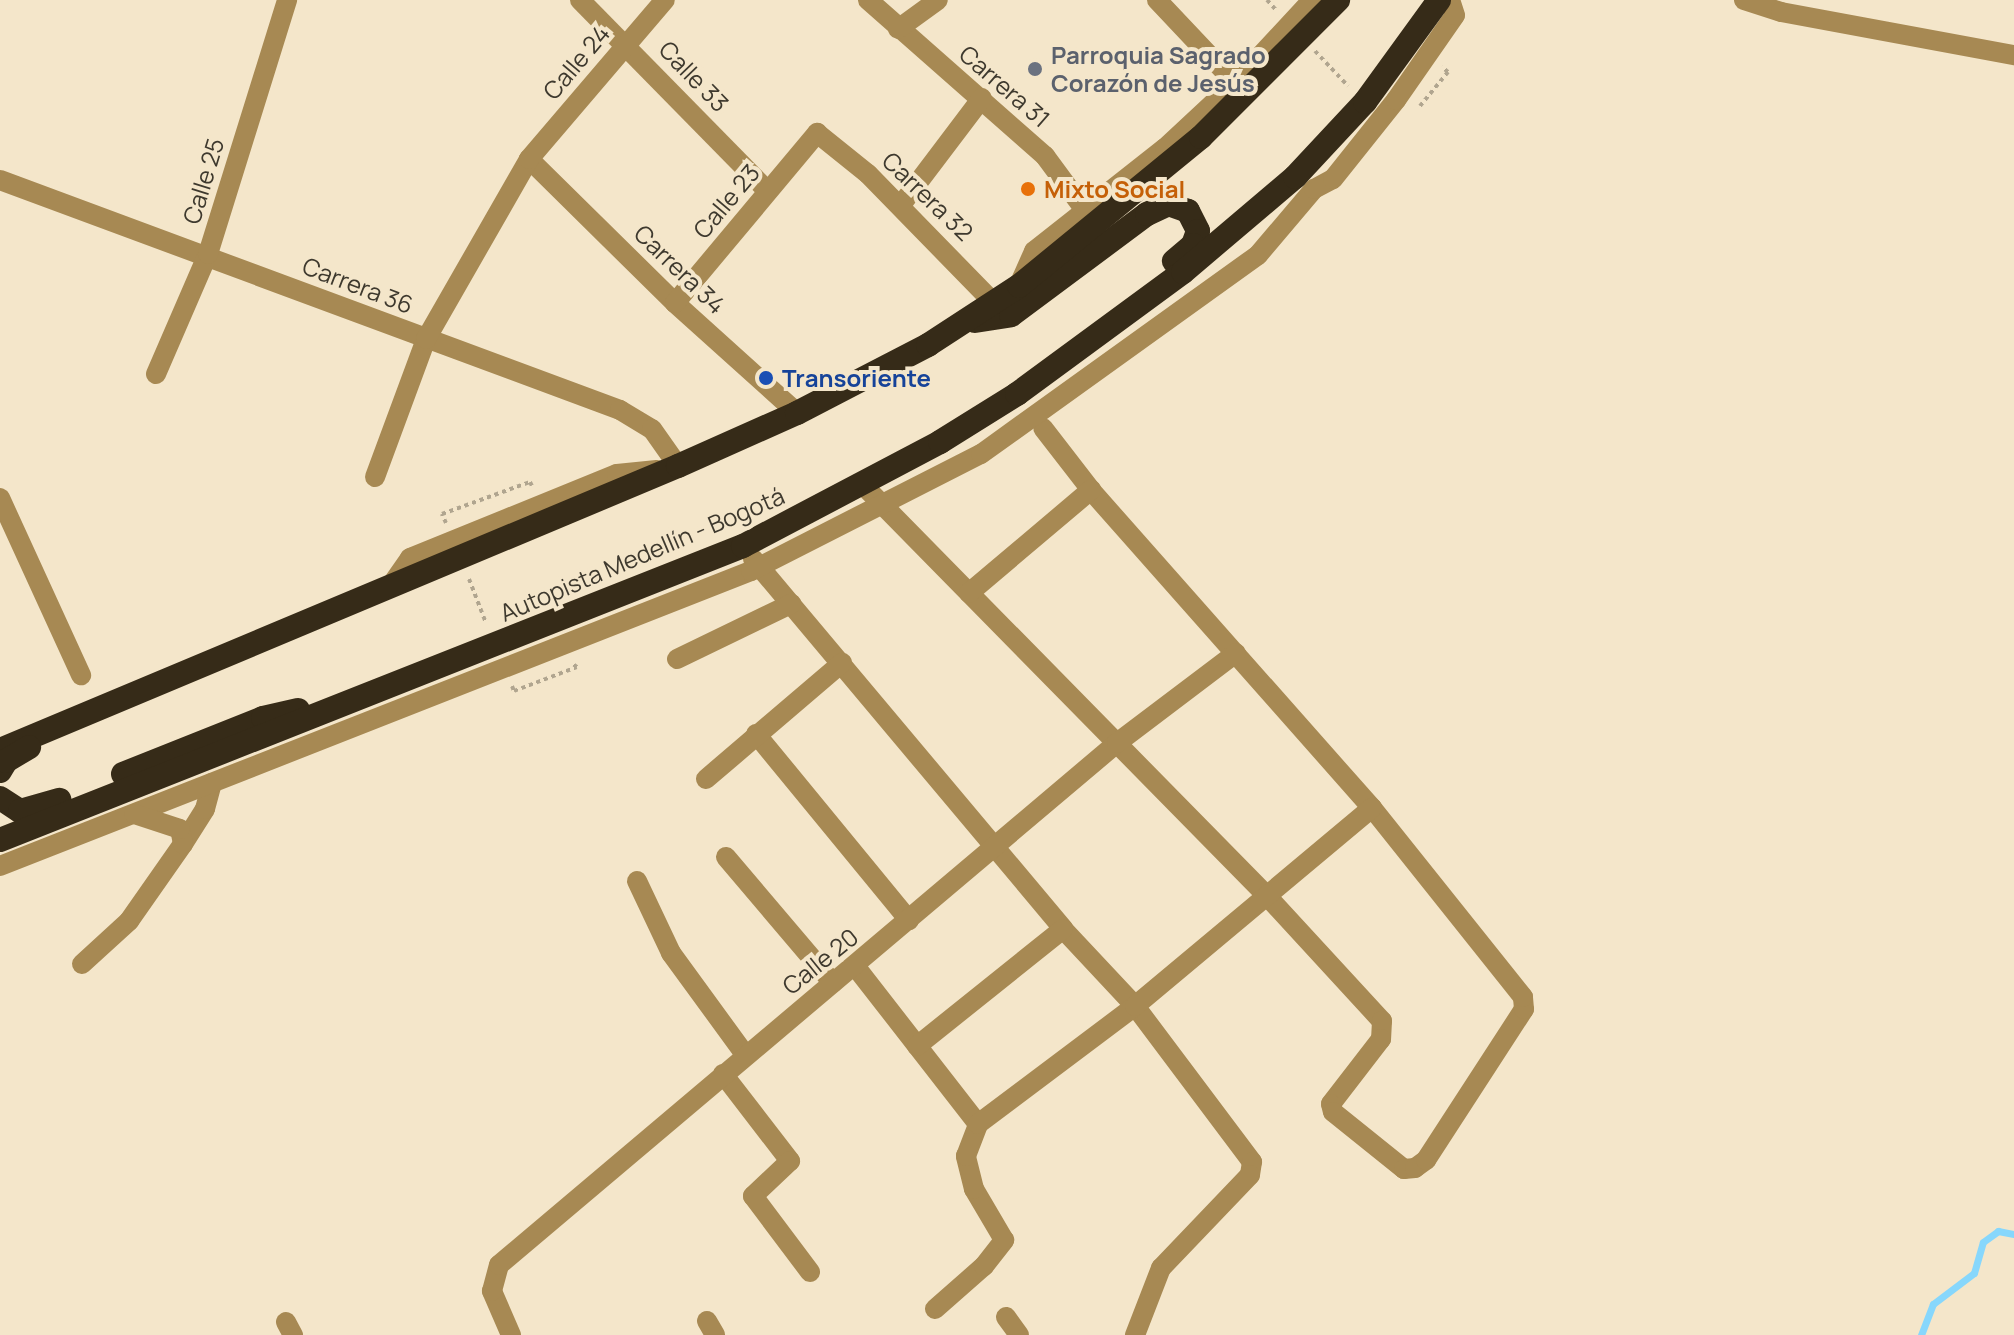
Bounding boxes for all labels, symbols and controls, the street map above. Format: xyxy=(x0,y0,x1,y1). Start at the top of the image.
street label: Calle 24 xyxy=(537,19,615,105)
street label: Calle 33 xyxy=(653,35,735,117)
street label: Carrera 31 xyxy=(954,39,1056,133)
place label: Parroquia Sagrado Corazón de Jesús xyxy=(1051,41,1266,97)
marker: Parroquia Sagrado Corazón de Jesús xyxy=(1026,60,1044,78)
street label: Calle 25 xyxy=(176,135,230,227)
street label: Carrera 32 xyxy=(877,146,979,246)
street label: Calle 23 xyxy=(687,158,765,244)
place label: Mixto Social xyxy=(1044,175,1185,203)
marker: Mixto Social xyxy=(1019,180,1037,198)
street label: Carrera 34 xyxy=(629,219,731,319)
street label: Carrera 36 xyxy=(299,251,417,319)
place label: Transoriente xyxy=(782,364,931,392)
marker: Transoriente xyxy=(757,369,775,387)
street label: Autopista Medellín - Bogotá xyxy=(495,481,789,627)
street label: Calle 20 xyxy=(776,922,864,1000)

